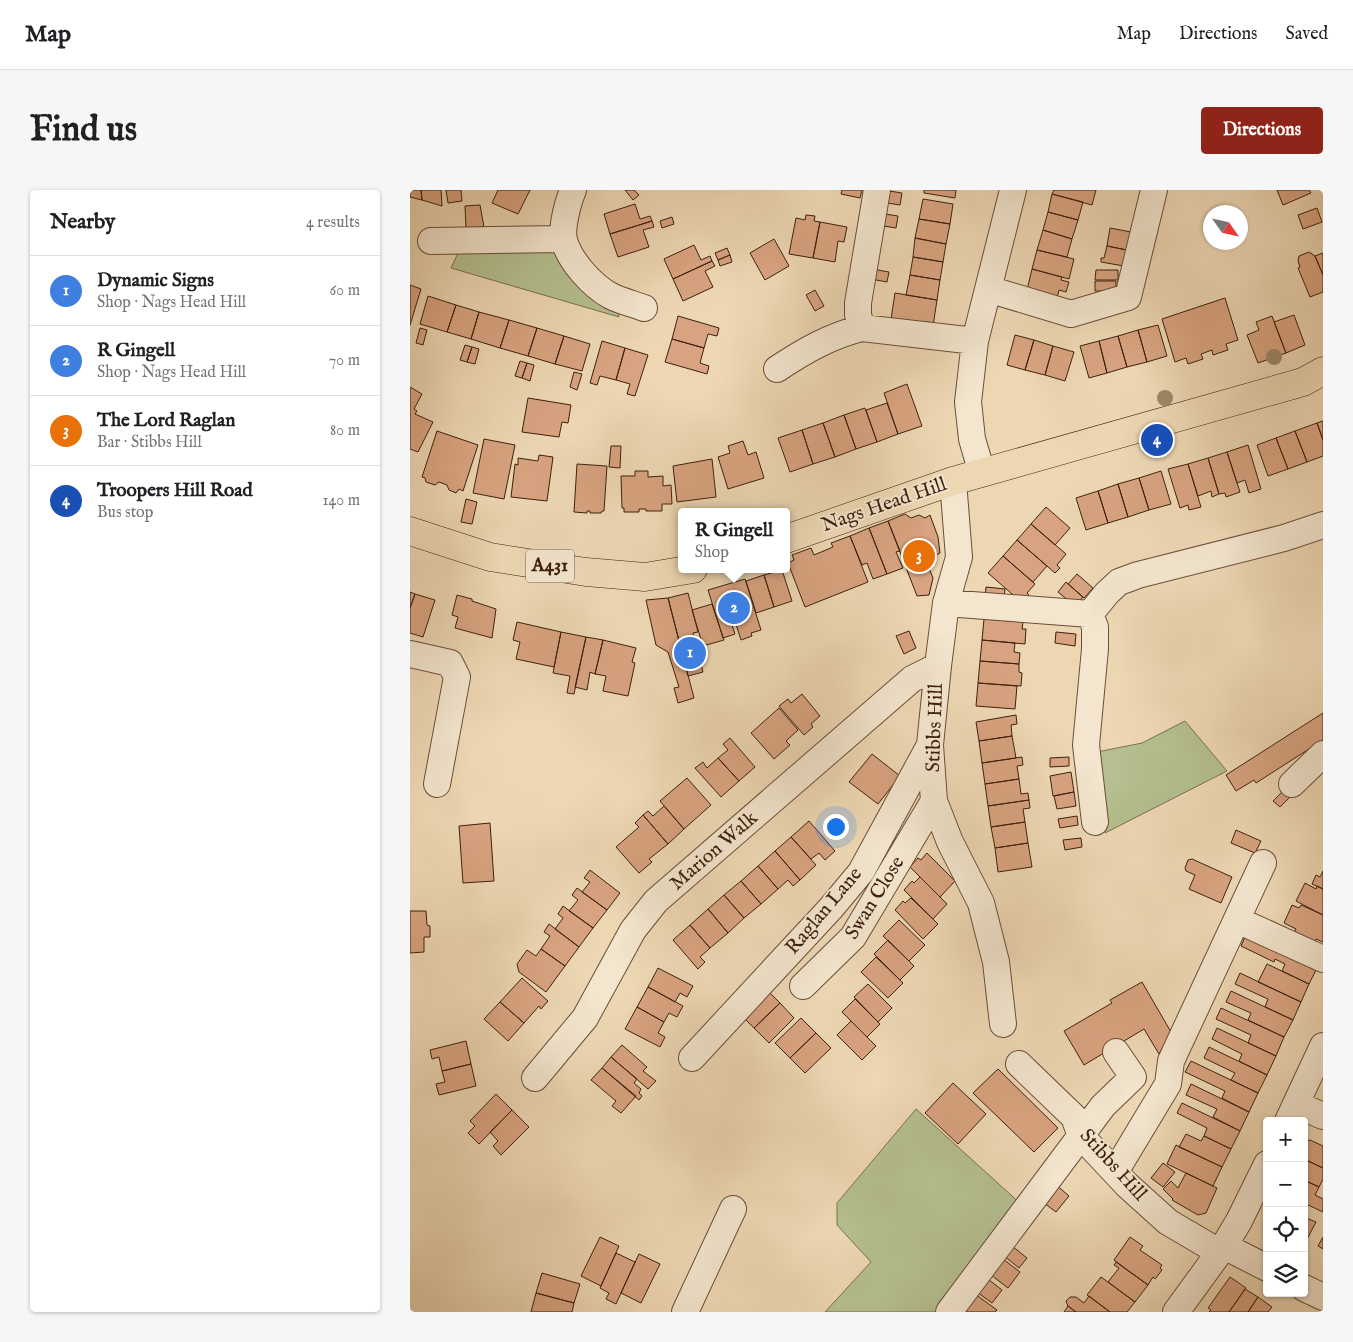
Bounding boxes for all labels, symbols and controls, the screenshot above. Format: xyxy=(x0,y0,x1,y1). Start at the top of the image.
text: Map xyxy=(25,19,71,50)
text: Map xyxy=(1117,23,1151,46)
text: Directions xyxy=(1179,23,1257,46)
text: Saved xyxy=(1285,23,1328,46)
button: Directions xyxy=(1201,107,1323,154)
text: Find us xyxy=(30,108,137,153)
north arrow xyxy=(1203,205,1248,250)
text: Nearby xyxy=(50,209,115,236)
text: 4 results xyxy=(306,213,360,233)
text: Dynamic Signs xyxy=(97,269,214,293)
text: 1 xyxy=(63,281,69,301)
text: 60 m xyxy=(330,281,360,301)
text: Shop · Nags Head Hill xyxy=(97,293,246,313)
text: R Gingell xyxy=(97,339,175,363)
text: 2 xyxy=(62,351,70,371)
text: 70 m xyxy=(329,351,360,371)
text: Shop · Nags Head Hill xyxy=(97,363,246,383)
text: The Lord Raglan xyxy=(97,409,235,433)
text: 3 xyxy=(63,421,69,441)
text: 80 m xyxy=(330,421,360,441)
pin: 4 xyxy=(1141,421,1173,459)
text: Bar · Stibbs Hill xyxy=(97,433,202,453)
street label: Nags Head Hill xyxy=(818,472,950,538)
text: Troopers Hill Road xyxy=(97,479,253,503)
text: 4 xyxy=(62,491,70,511)
text: 140 m xyxy=(322,491,360,511)
text: Bus stop xyxy=(97,503,153,523)
popup xyxy=(678,508,790,573)
text: R Gingell xyxy=(695,519,773,543)
pin: 3 xyxy=(903,537,935,575)
text: Shop xyxy=(695,543,729,563)
road number: A431 xyxy=(526,550,574,582)
pin: 2 xyxy=(718,589,750,627)
pin: 1 xyxy=(674,634,706,672)
street label: Stibbs Hill xyxy=(921,683,949,773)
street label: Marion Walk xyxy=(665,806,763,896)
your location xyxy=(823,814,849,840)
street label: Swan Close xyxy=(840,852,910,944)
street label: Raglan Lane xyxy=(780,862,868,960)
map controls xyxy=(1263,1117,1308,1297)
button: + xyxy=(1263,1117,1308,1162)
street label: Stibbs Hill xyxy=(1074,1124,1152,1207)
button: − xyxy=(1263,1162,1308,1207)
button: locate xyxy=(1263,1207,1308,1252)
button: layers xyxy=(1263,1252,1308,1297)

